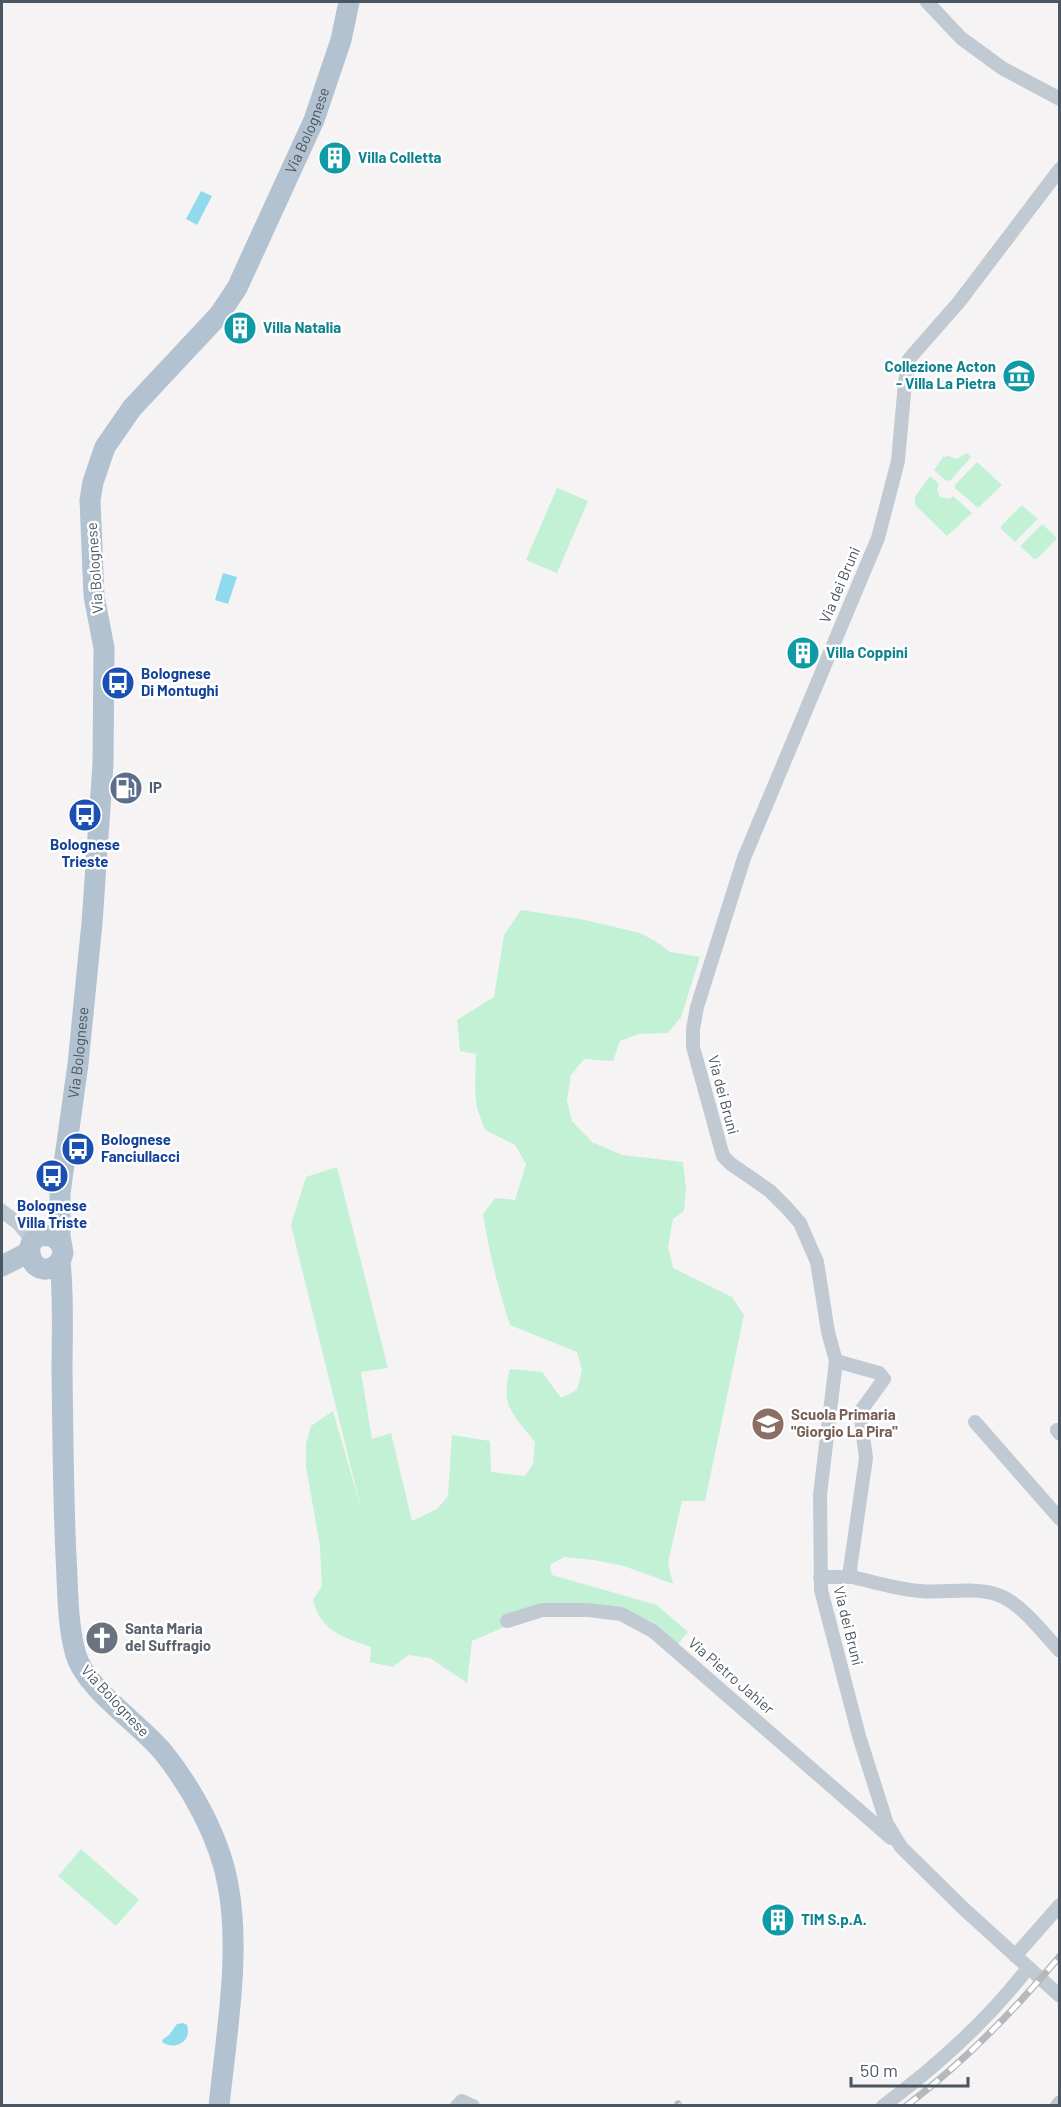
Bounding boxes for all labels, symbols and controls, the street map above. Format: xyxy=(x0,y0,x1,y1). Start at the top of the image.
street label: Via Bolognese xyxy=(281,85,332,176)
building icon: Villa Colletta xyxy=(317,140,353,176)
place label: Villa Colletta xyxy=(358,148,442,166)
building icon: Villa Natalia xyxy=(222,310,258,346)
place label: Villa Natalia xyxy=(263,318,341,336)
place label: Collezione Acton - Villa La Pietra xyxy=(885,357,996,392)
museum icon: Collezione Acton - Villa La Pietra xyxy=(1001,358,1037,394)
street label: Via Bolognese xyxy=(82,522,106,614)
street label: Via dei Bruni xyxy=(815,544,863,625)
building icon: Villa Coppini xyxy=(785,635,821,671)
place label: Villa Coppini xyxy=(826,643,908,661)
place label: Bolognese Di Montughi xyxy=(141,664,219,699)
bus stop icon: Bolognese Di Montughi xyxy=(100,665,136,701)
fuel station icon: IP xyxy=(108,770,144,806)
place label: IP xyxy=(149,778,162,796)
bus stop icon: Bolognese Trieste xyxy=(67,797,103,833)
place label: Bolognese Trieste xyxy=(50,835,120,870)
street label: Via Bolognese xyxy=(63,1006,92,1099)
street label: Via dei Bruni xyxy=(705,1053,743,1136)
place label: Bolognese Fanciullacci xyxy=(101,1130,180,1165)
bus stop icon: Bolognese Fanciullacci xyxy=(60,1131,96,1167)
bus stop icon: Bolognese Villa Triste xyxy=(34,1158,70,1194)
place label: Bolognese Villa Triste xyxy=(17,1196,87,1231)
place label: Scuola Primaria "Giorgio La Pira" xyxy=(791,1405,898,1440)
school or university icon: Scuola Primaria "Giorgio La Pira" xyxy=(750,1406,786,1442)
street label: Via dei Bruni xyxy=(830,1584,868,1667)
place label: Santa Maria del Suffragio xyxy=(125,1619,211,1654)
church icon: Santa Maria del Suffragio xyxy=(84,1620,120,1656)
street label: Via Pietro Jahier xyxy=(685,1633,779,1718)
street label: Via Bolognese xyxy=(78,1661,154,1740)
building icon: TIM S.p.A. xyxy=(760,1902,796,1938)
place label: TIM S.p.A. xyxy=(801,1910,867,1928)
scale bar xyxy=(851,2050,968,2088)
text: 50 m xyxy=(860,2059,898,2081)

